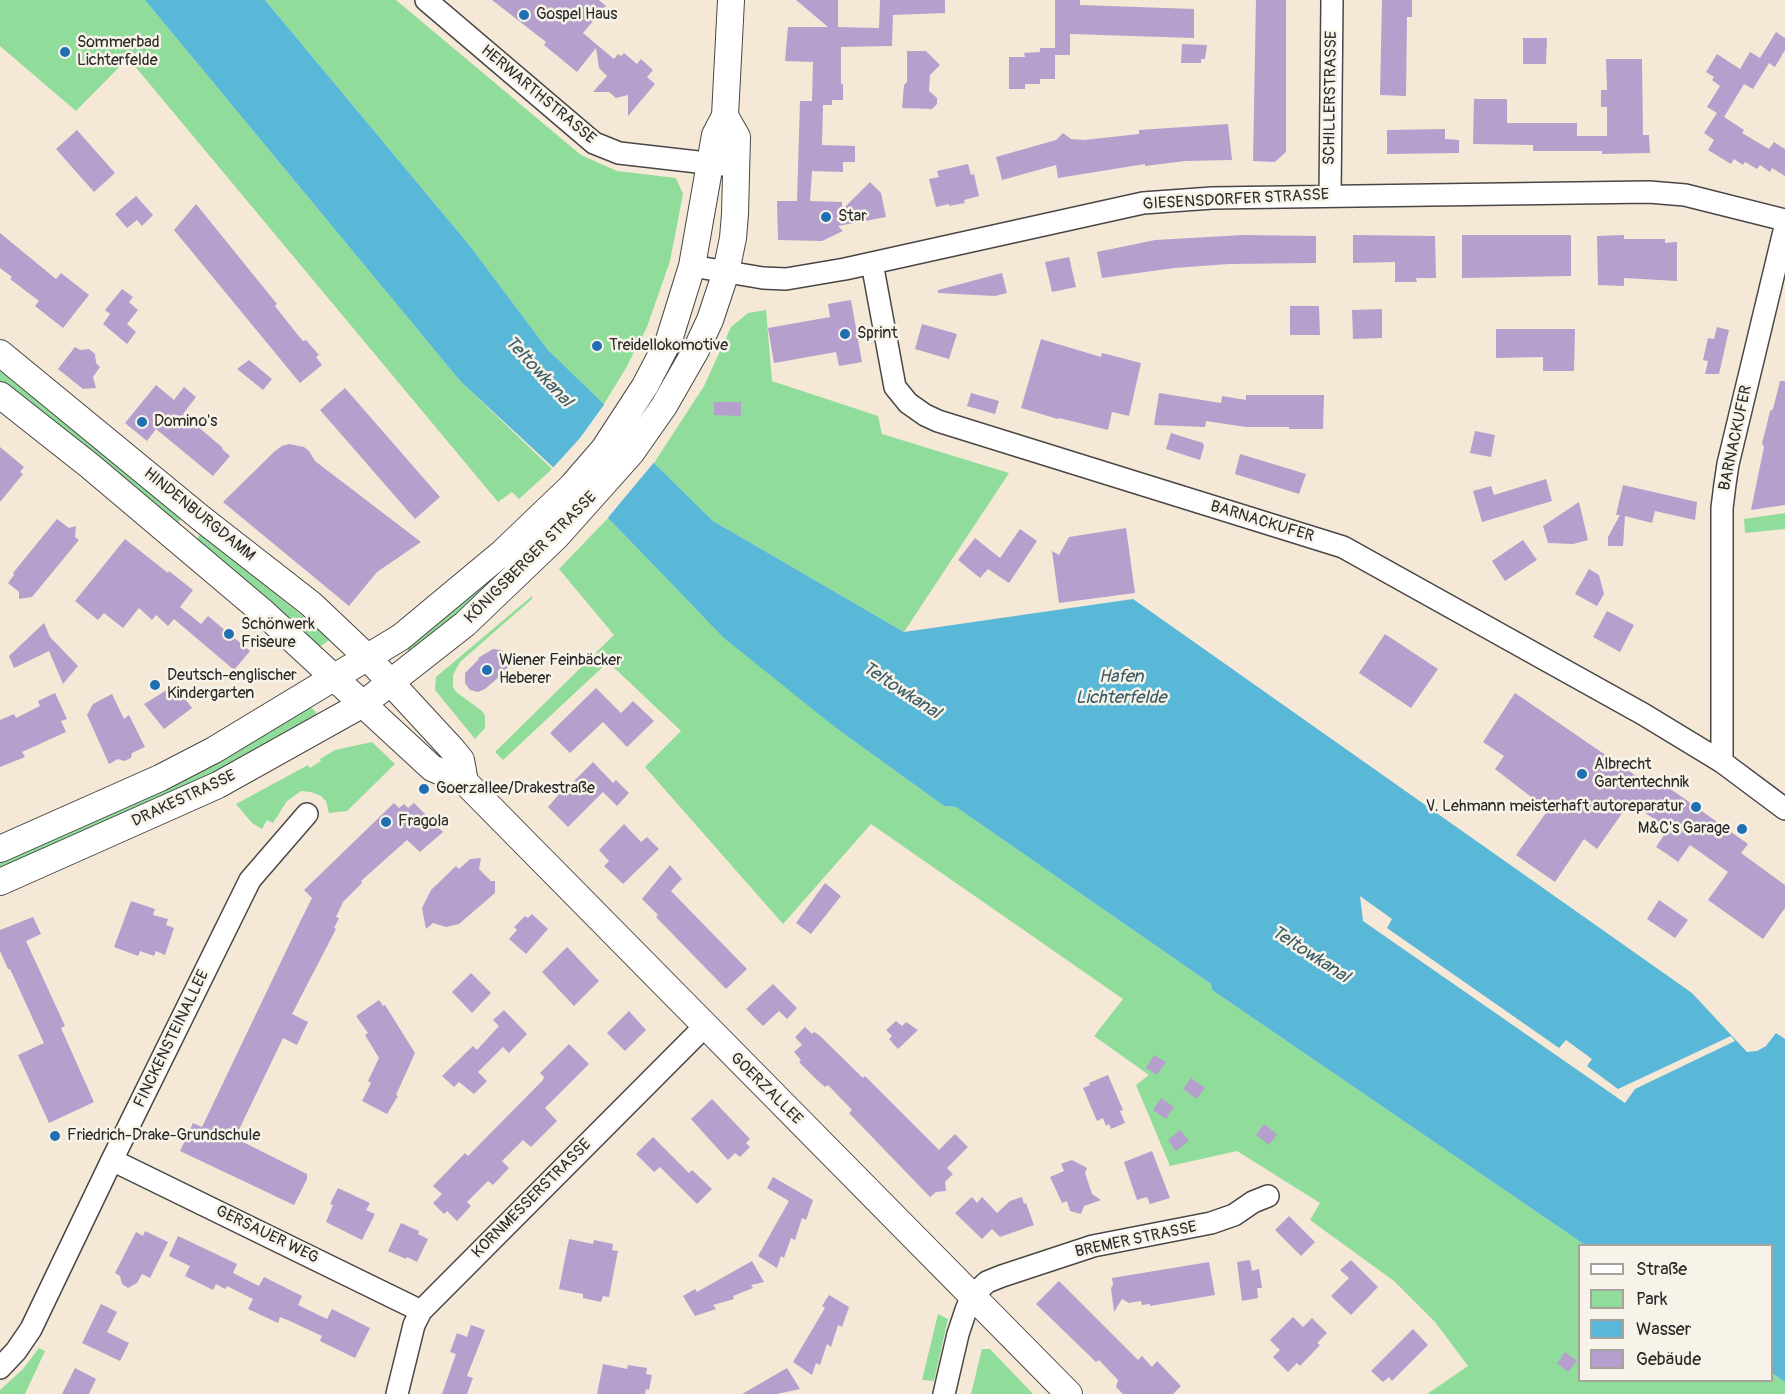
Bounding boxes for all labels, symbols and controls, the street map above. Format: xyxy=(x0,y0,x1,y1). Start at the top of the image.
place label: Gospel Haus xyxy=(536,5,618,25)
marker: Gospel Haus xyxy=(517,8,531,22)
street label: SCHILLERSTRASSE xyxy=(1320,31,1342,165)
place label: Sommerbad Lichterfelde xyxy=(77,33,160,71)
street label: HERWARTHSTRASSE xyxy=(477,41,599,149)
marker: Sommerbad Lichterfelde xyxy=(58,45,72,59)
street label: GIESENSDORFER STRASSE xyxy=(1142,186,1330,214)
place label: Star xyxy=(838,207,867,227)
marker: Star xyxy=(819,210,833,224)
place label: Sprint xyxy=(857,324,898,344)
marker: Sprint xyxy=(838,327,852,341)
water label: Teltowkanal xyxy=(500,332,576,412)
place label: Treidellokomotive xyxy=(609,336,728,356)
marker: Treidellokomotive xyxy=(590,339,604,353)
street label: BARNACKUFER xyxy=(1715,384,1757,492)
place label: Domino's xyxy=(154,412,217,432)
marker: Domino's xyxy=(135,415,149,429)
street label: HINDENBURGDAMM xyxy=(139,464,259,566)
street label: KÖNIGSBERGER STRASSE xyxy=(461,488,601,628)
street label: BARNACKUFER xyxy=(1208,497,1316,547)
place label: Schönwerk Friseure xyxy=(241,615,315,653)
marker: Schönwerk Friseure xyxy=(222,627,236,641)
place label: Wiener Feinbäcker Heberer xyxy=(499,651,622,689)
water label: Teltowkanal xyxy=(858,658,944,724)
marker: Wiener Feinbäcker Heberer xyxy=(480,663,494,677)
place label: Deutsch-englischer Kindergarten xyxy=(167,666,297,704)
water label: Hafen Lichterfelde xyxy=(1076,666,1166,708)
marker: Deutsch-englischer Kindergarten xyxy=(148,678,162,692)
place label: Albrecht Gartentechnik xyxy=(1594,755,1689,793)
street label: DRAKESTRASSE xyxy=(129,767,239,831)
marker: Albrecht Gartentechnik xyxy=(1575,767,1589,781)
place label: Goerzallee/Drakestraße xyxy=(436,779,595,799)
marker: Goerzallee/Drakestraße xyxy=(417,782,431,796)
place label: V. Lehmann meisterhaft autoreparatur xyxy=(1426,797,1684,817)
marker: V. Lehmann meisterhaft autoreparatur xyxy=(1689,800,1703,814)
place label: Fragola xyxy=(398,812,449,832)
marker: Fragola xyxy=(379,815,393,829)
place label: M&C's Garage xyxy=(1638,819,1730,839)
marker: M&C's Garage xyxy=(1735,822,1749,836)
water label: Teltowkanal xyxy=(1267,922,1353,988)
street label: FINCKENSTEINALLEE xyxy=(130,967,214,1111)
street label: GOERZALLEE xyxy=(726,1049,806,1129)
place label: Friedrich-Drake-Grundschule xyxy=(67,1126,260,1146)
marker: Friedrich-Drake-Grundschule xyxy=(48,1129,62,1143)
street label: KORNMESSERSTRASSE xyxy=(468,1135,596,1263)
street label: GERSAUER WEG xyxy=(212,1202,322,1268)
street label: BREMER STRASSE xyxy=(1073,1218,1199,1262)
legend xyxy=(1578,1244,1773,1382)
text: Straße xyxy=(1636,1258,1687,1281)
text: Park xyxy=(1636,1288,1668,1311)
text: Wasser xyxy=(1636,1318,1691,1341)
text: Gebäude xyxy=(1636,1348,1701,1371)

